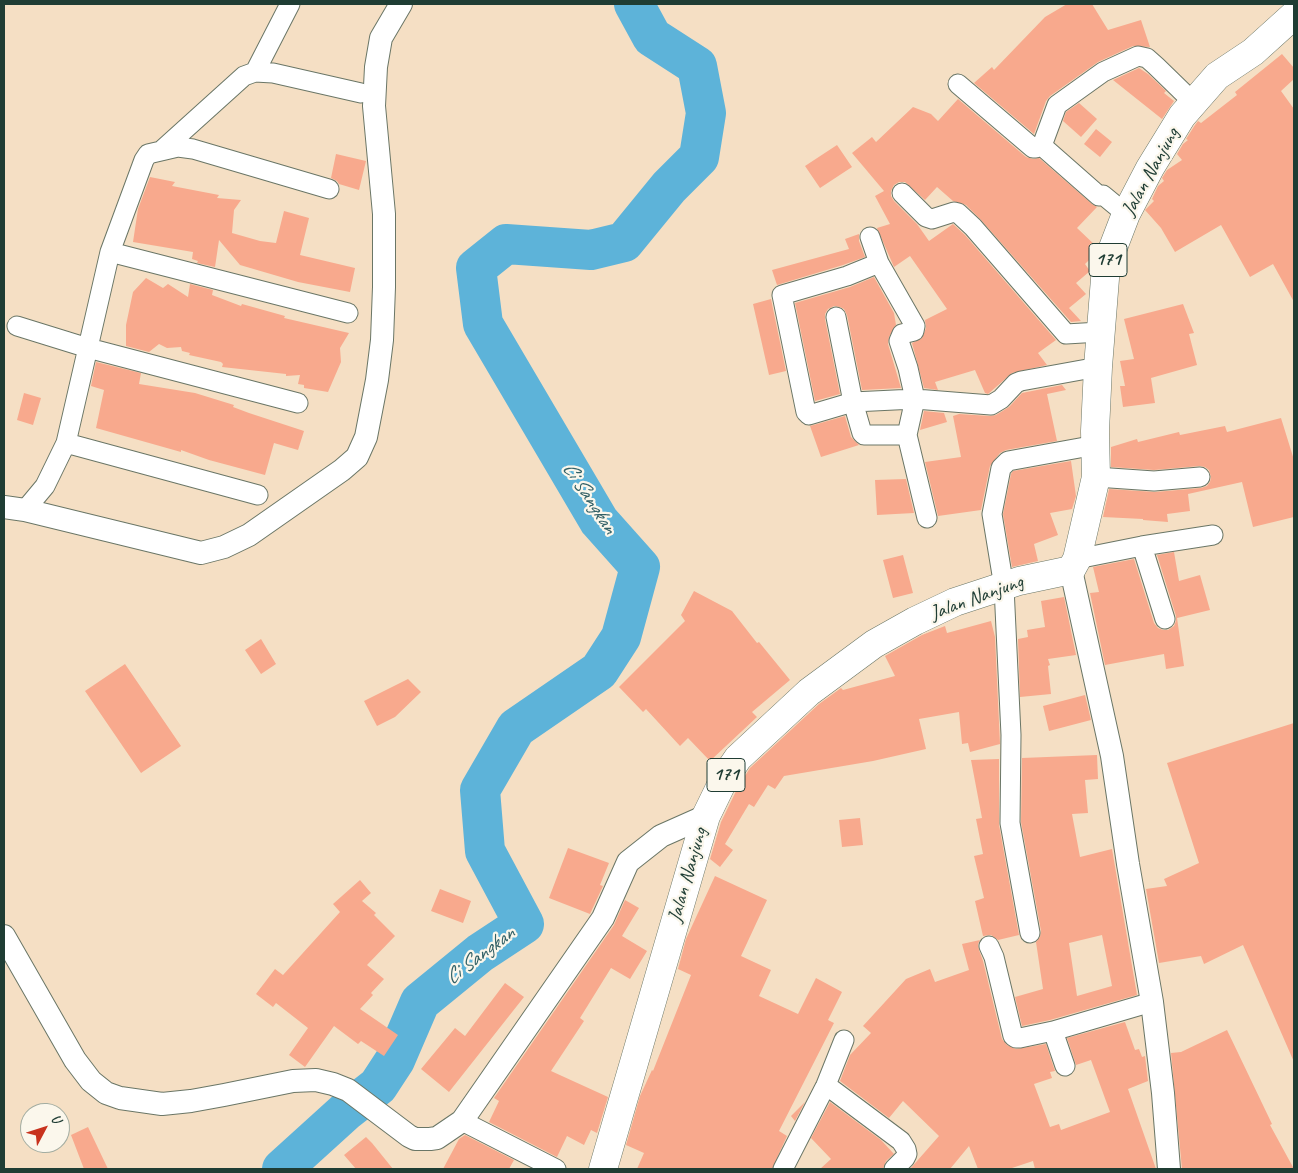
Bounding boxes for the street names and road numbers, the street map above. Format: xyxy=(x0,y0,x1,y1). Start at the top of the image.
street label: Jalan Nanjung xyxy=(1117,124,1185,220)
road number: 171 xyxy=(1089,244,1127,276)
street label: Jalan Nanjung xyxy=(927,570,1027,626)
road number: 171 xyxy=(707,758,745,792)
street label: Jalan Nanjung xyxy=(663,825,713,925)

